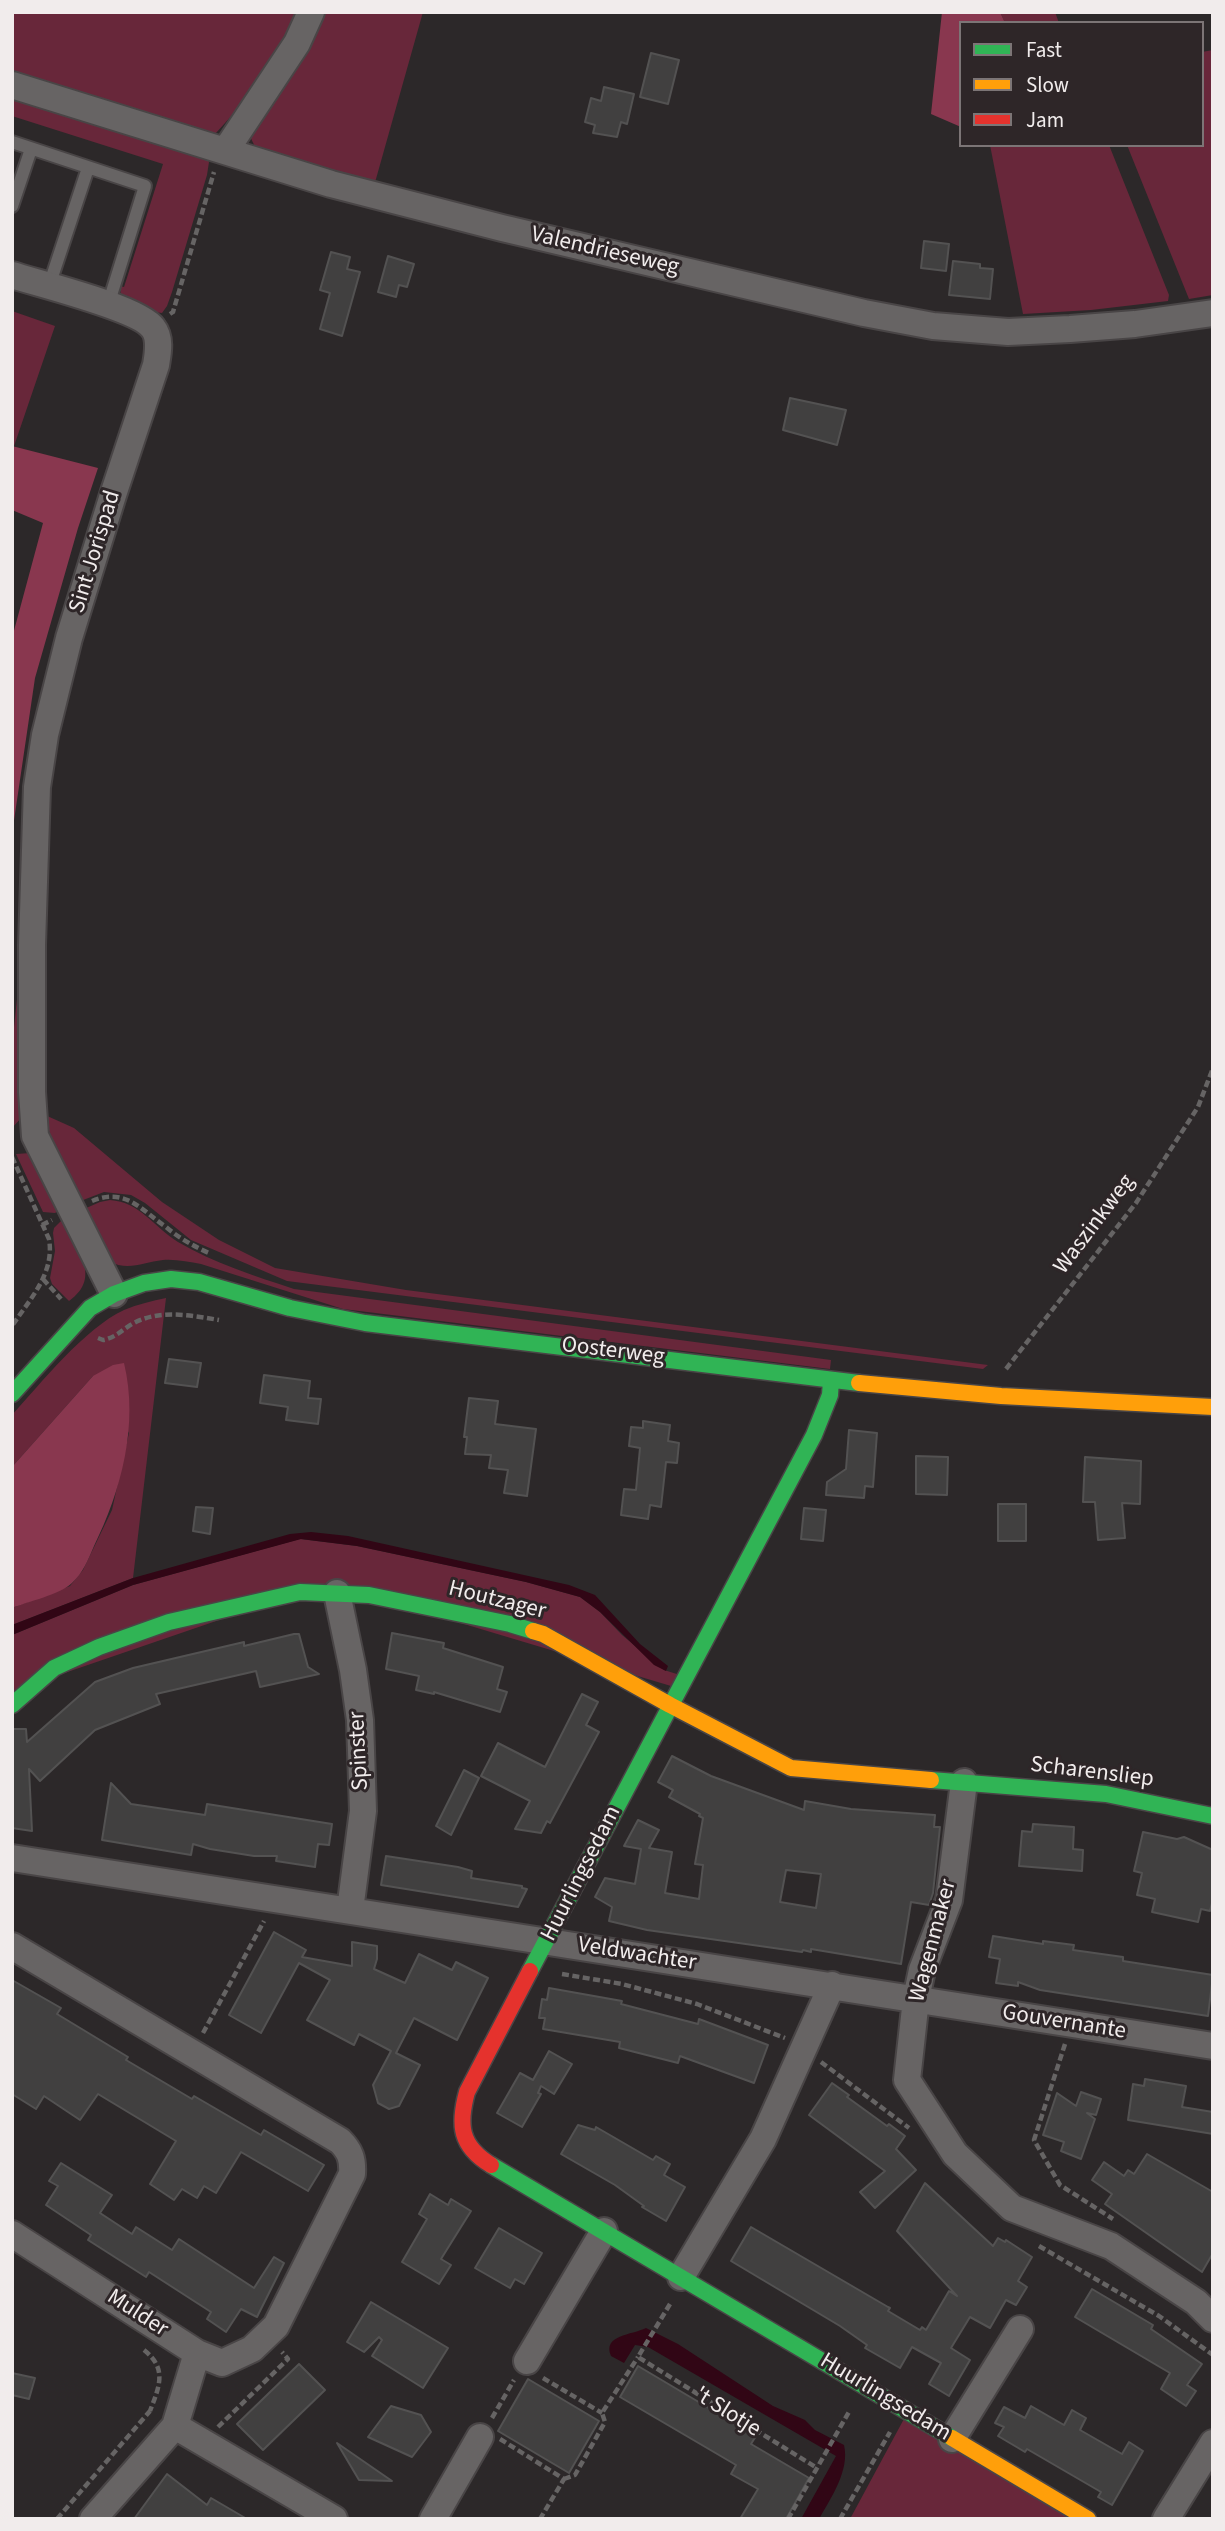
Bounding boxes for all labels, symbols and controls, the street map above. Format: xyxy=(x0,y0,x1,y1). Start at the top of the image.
legend xyxy=(959,21,1204,147)
text: Fast xyxy=(1026,35,1062,65)
text: Slow xyxy=(1026,70,1069,100)
text: Jam xyxy=(1026,105,1064,135)
street label: Valendrieseweg xyxy=(528,222,682,282)
street label: Sint Jorispad xyxy=(64,487,128,617)
street label: Waszinkweg xyxy=(1049,1170,1141,1280)
street label: Oosterweg xyxy=(560,1332,666,1372)
street label: Houtzager xyxy=(446,1576,548,1626)
street label: Spinster xyxy=(344,1711,376,1791)
street label: Scharensliep xyxy=(1029,1752,1155,1794)
street label: Huurlingsedam xyxy=(536,1802,628,1946)
street label: Wagenmaker xyxy=(904,1877,964,2005)
street label: Veldwachter xyxy=(576,1932,698,1978)
street label: Gouvernante xyxy=(1000,2000,1128,2046)
street label: Mulder xyxy=(101,2284,173,2344)
street label: Huurlingsedam xyxy=(814,2348,956,2448)
street label: 't Slotje xyxy=(689,2382,765,2444)

